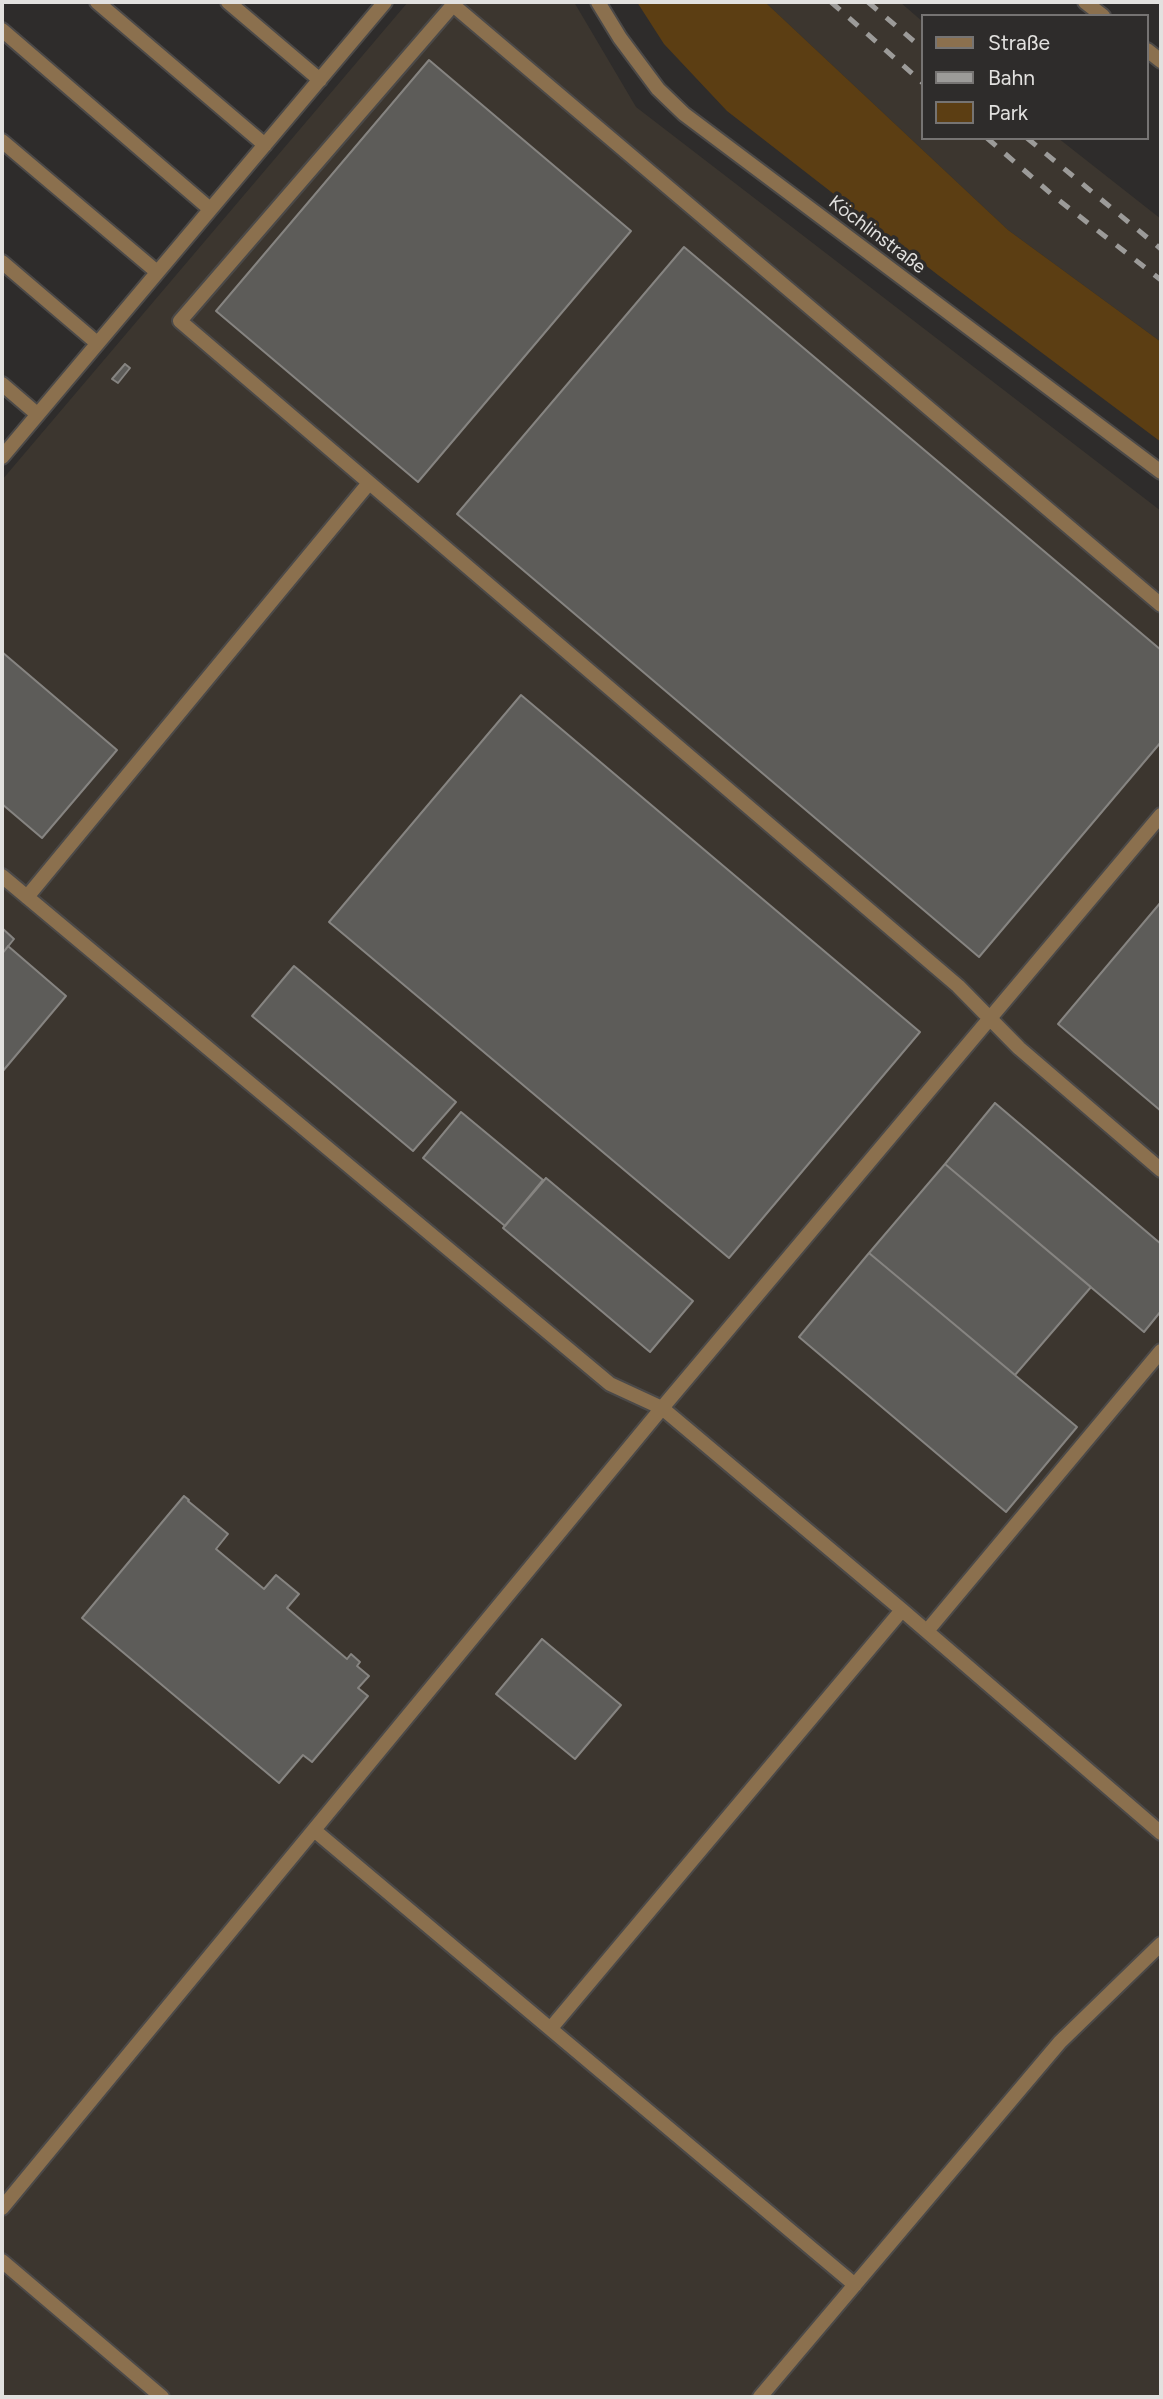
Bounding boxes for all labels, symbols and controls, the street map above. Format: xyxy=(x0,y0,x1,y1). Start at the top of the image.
legend xyxy=(922,14,1149,140)
text: Straße xyxy=(988,30,1050,55)
text: Bahn xyxy=(988,65,1035,90)
text: Park xyxy=(988,100,1028,125)
street label: Köchlinstraße xyxy=(824,191,930,279)

